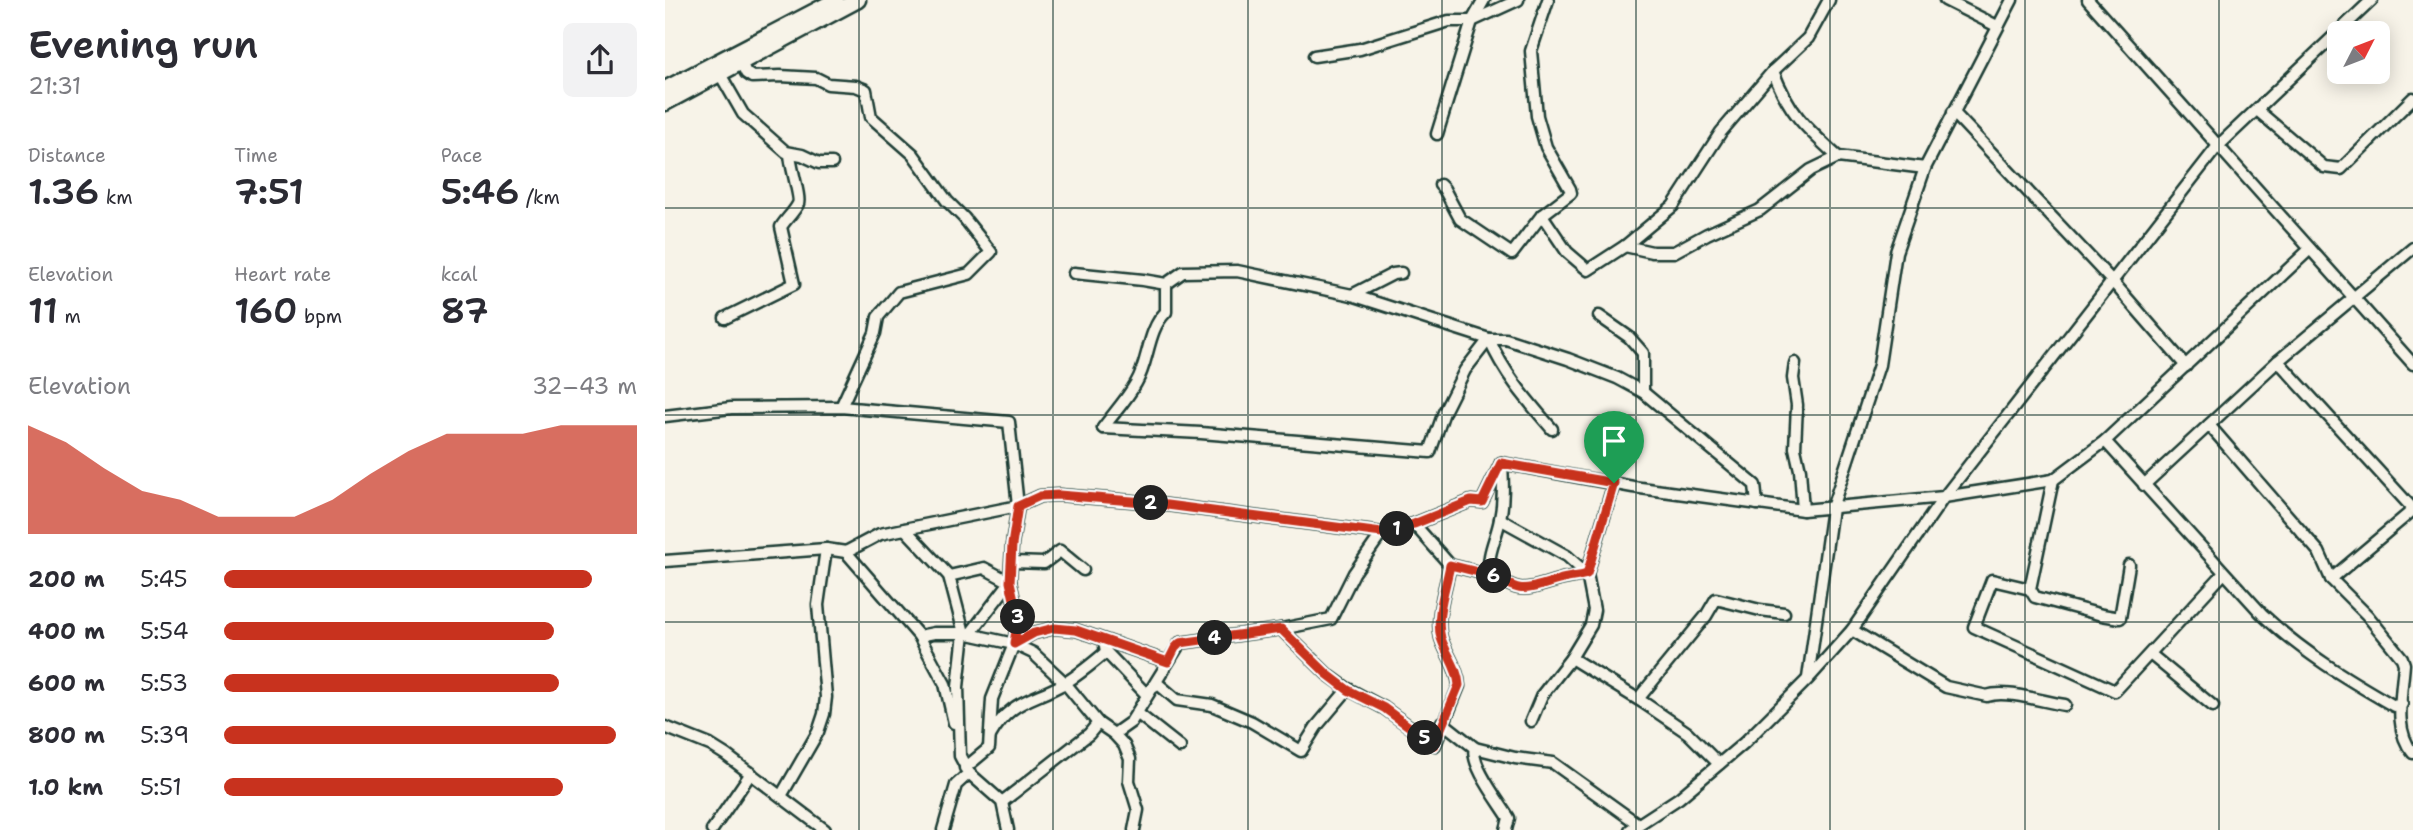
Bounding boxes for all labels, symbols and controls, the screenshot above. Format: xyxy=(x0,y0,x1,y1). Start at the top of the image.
text: Evening run xyxy=(28,19,258,70)
north arrow xyxy=(2327,21,2391,84)
map controls xyxy=(2327,21,2390,84)
button: share xyxy=(563,23,637,97)
text: 21:31 xyxy=(28,71,81,101)
text: Distance xyxy=(28,143,106,168)
text: Time xyxy=(234,143,278,168)
text: Pace xyxy=(441,143,482,168)
text: 1.36 xyxy=(28,168,99,215)
text: 7:51 xyxy=(234,168,304,215)
text: 5:46 xyxy=(441,168,519,215)
text: km xyxy=(99,185,133,210)
text: /km xyxy=(519,185,560,210)
text: Elevation xyxy=(28,262,113,287)
text: Heart rate xyxy=(234,262,331,287)
text: kcal xyxy=(441,262,478,287)
text: 11 xyxy=(28,287,58,334)
text: 160 xyxy=(234,287,297,334)
text: 87 xyxy=(441,287,489,334)
text: m xyxy=(58,304,81,329)
text: bpm xyxy=(297,304,342,329)
text: Elevation xyxy=(28,371,131,401)
text: 32–43 m xyxy=(532,371,637,401)
pin xyxy=(1584,411,1644,483)
icon: arrive xyxy=(1595,422,1633,460)
pin: 2 xyxy=(1133,486,1169,520)
text: 2 xyxy=(1144,490,1157,515)
pin: 1 xyxy=(1379,512,1415,546)
text: 1 xyxy=(1392,516,1401,541)
pin: 6 xyxy=(1477,558,1511,594)
text: 6 xyxy=(1487,563,1500,588)
text: 200 m xyxy=(28,564,105,594)
text: 5:45 xyxy=(140,564,188,594)
pin: 3 xyxy=(1001,600,1035,634)
text: 3 xyxy=(1011,604,1024,629)
text: 400 m xyxy=(28,616,105,646)
text: 5:54 xyxy=(140,616,189,646)
pin: 4 xyxy=(1197,620,1233,656)
text: 4 xyxy=(1208,625,1221,650)
text: 600 m xyxy=(28,668,105,698)
text: 5:53 xyxy=(140,668,188,698)
text: 800 m xyxy=(28,720,105,750)
text: 5:39 xyxy=(140,720,189,750)
pin: 5 xyxy=(1407,720,1443,756)
text: 5 xyxy=(1419,725,1430,750)
text: 1.0 km xyxy=(28,772,103,802)
text: 5:51 xyxy=(140,772,182,802)

